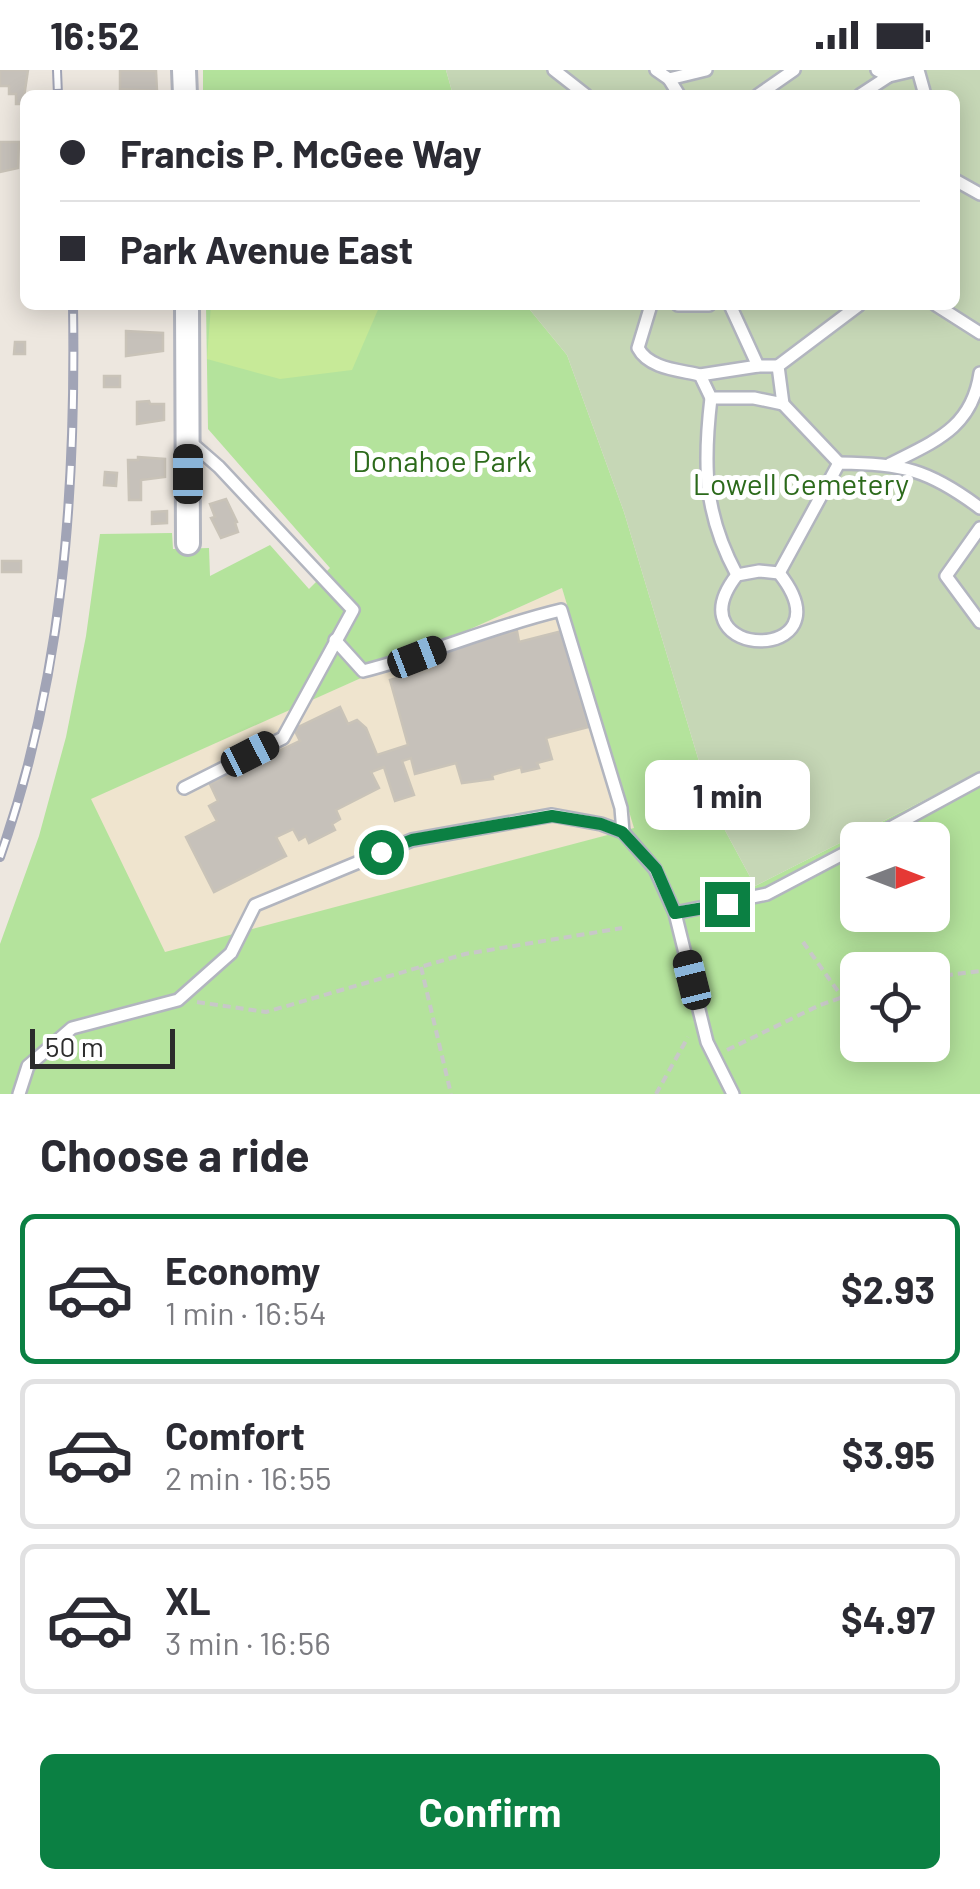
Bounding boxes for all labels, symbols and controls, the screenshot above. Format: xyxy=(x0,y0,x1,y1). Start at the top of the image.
text: 16:52 xyxy=(50,12,139,58)
text: Francis P. McGee Way xyxy=(120,130,482,176)
text: Park Avenue East xyxy=(120,226,413,272)
park label: Donahoe Park xyxy=(352,442,532,478)
car xyxy=(173,444,203,504)
park label: Lowell Cemetery xyxy=(693,465,909,501)
car xyxy=(384,632,450,682)
car xyxy=(216,727,284,781)
callout: 1 min xyxy=(644,759,810,829)
text: 1 min xyxy=(692,776,763,814)
north arrow xyxy=(840,822,950,932)
map controls xyxy=(840,822,950,1062)
route start xyxy=(359,830,404,875)
route end xyxy=(705,882,750,927)
car xyxy=(670,947,714,1013)
button: locate xyxy=(840,952,950,1062)
scale bar xyxy=(30,1024,175,1068)
text: 50 m xyxy=(45,1029,104,1063)
text: Choose a ride xyxy=(40,1127,310,1181)
icon: car xyxy=(45,1244,135,1334)
text: Economy xyxy=(165,1247,320,1293)
text: $2.93 xyxy=(841,1266,935,1312)
text: 1 min · 16:54 xyxy=(165,1293,327,1331)
icon: car xyxy=(45,1409,135,1499)
text: Comfort xyxy=(165,1412,305,1458)
text: $3.95 xyxy=(842,1431,935,1477)
text: 2 min · 16:55 xyxy=(165,1458,331,1496)
icon: car xyxy=(45,1574,135,1664)
text: XL xyxy=(165,1577,211,1623)
text: $4.97 xyxy=(841,1596,935,1642)
text: 3 min · 16:56 xyxy=(165,1623,331,1661)
button: Confirm xyxy=(40,1754,940,1869)

